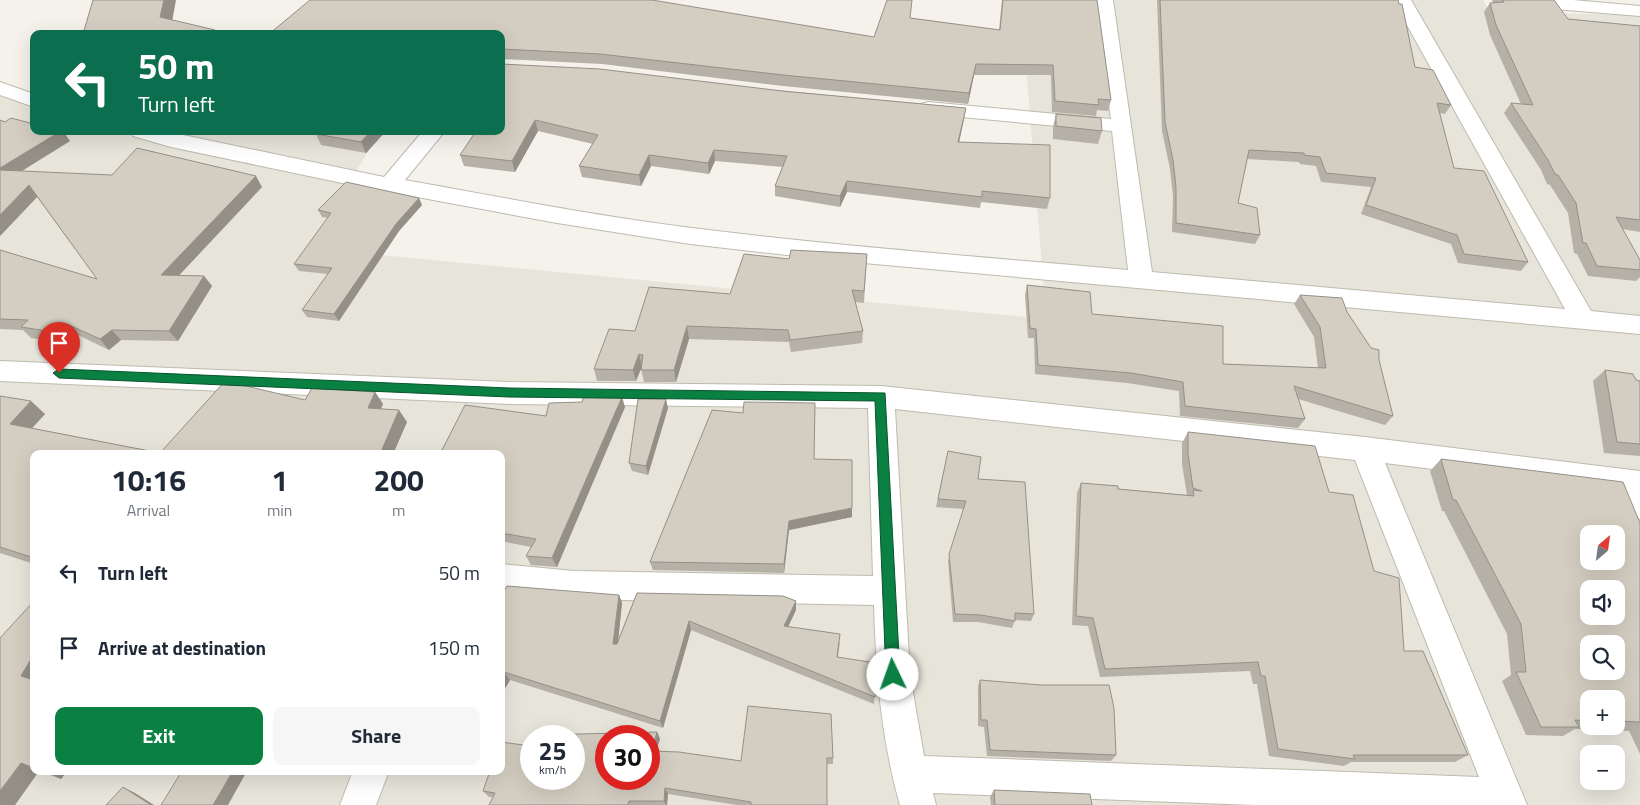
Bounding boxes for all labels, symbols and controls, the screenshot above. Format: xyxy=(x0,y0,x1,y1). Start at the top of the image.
text: 50 m xyxy=(138,39,214,93)
icon: left xyxy=(55,50,120,115)
text: Turn left xyxy=(138,87,215,121)
pin xyxy=(38,322,80,373)
icon: arrive xyxy=(45,329,73,357)
text: 10:16 xyxy=(111,457,186,503)
text: 1 xyxy=(271,457,288,503)
text: 200 xyxy=(374,457,424,503)
text: Arrival xyxy=(127,498,170,522)
text: min xyxy=(267,498,292,522)
text: m xyxy=(392,498,405,522)
north arrow xyxy=(1580,525,1625,570)
map controls xyxy=(1580,525,1625,790)
text: Turn left xyxy=(98,558,168,587)
text: 50 m xyxy=(439,558,480,587)
icon: left xyxy=(55,559,83,587)
button: sound xyxy=(1580,580,1625,625)
text: Arrive at destination xyxy=(98,633,266,662)
text: 150 m xyxy=(428,633,480,662)
icon: arrive xyxy=(55,634,83,662)
button: search xyxy=(1580,635,1625,680)
position arrow xyxy=(866,648,918,700)
button: + xyxy=(1580,690,1625,735)
button: Exit xyxy=(55,707,263,765)
button: Share xyxy=(273,707,480,765)
speed limit sign: 30 xyxy=(595,725,660,790)
text: 25 xyxy=(538,732,567,770)
button: − xyxy=(1580,745,1625,790)
text: km/h xyxy=(539,760,566,779)

